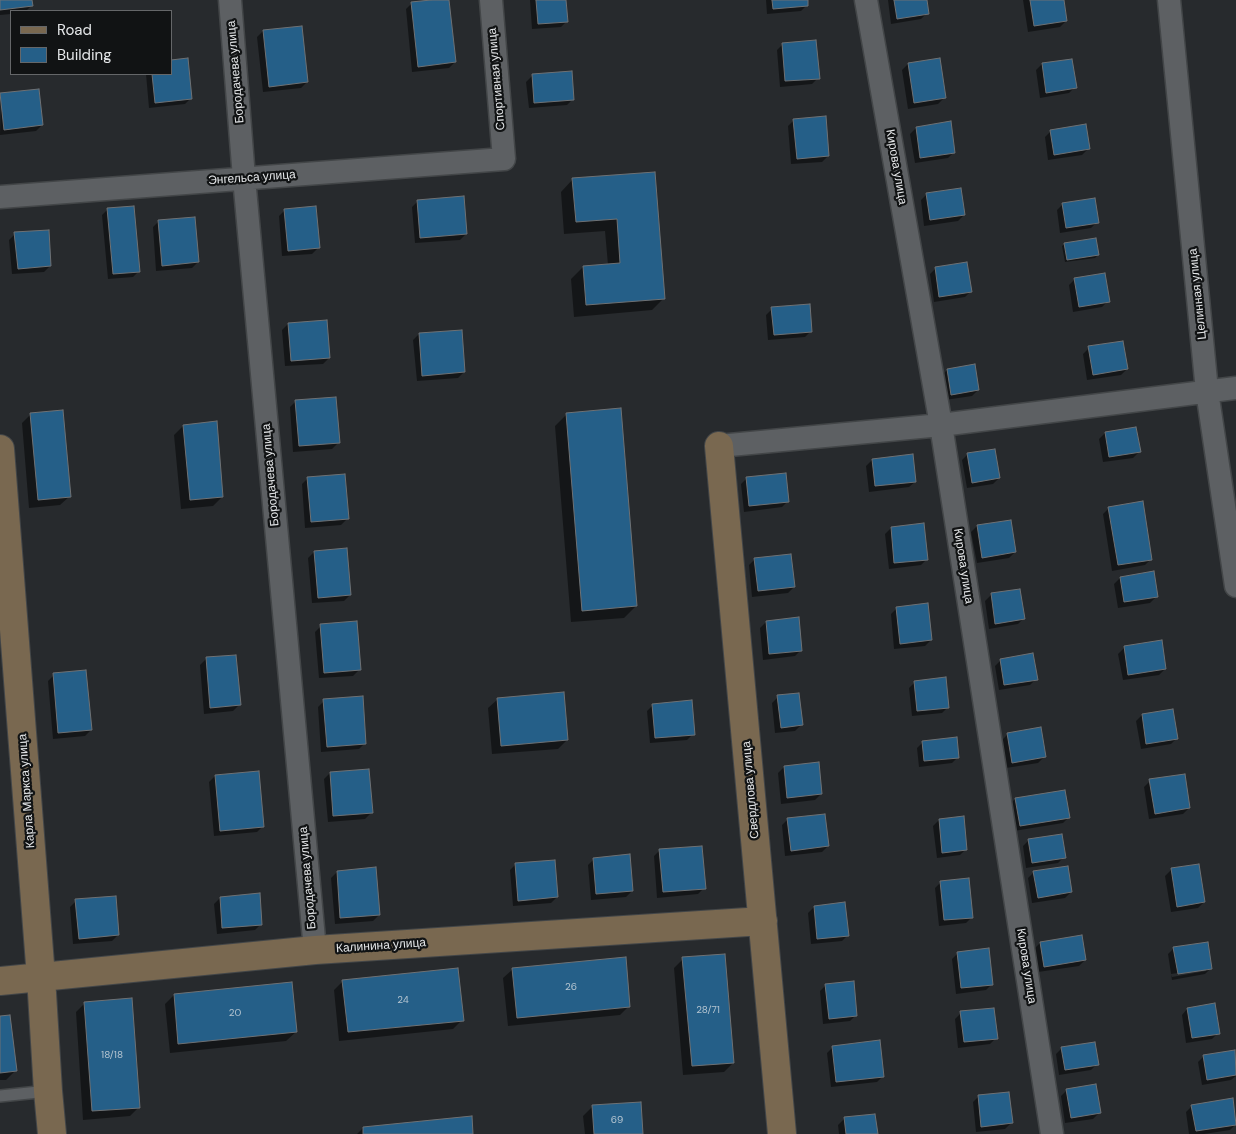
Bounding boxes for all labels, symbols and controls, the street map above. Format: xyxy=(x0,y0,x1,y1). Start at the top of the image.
legend xyxy=(10,10,172,75)
text: Road xyxy=(57,20,92,40)
street label: Бородачева улица xyxy=(224,20,248,124)
street label: Спортивная улица xyxy=(485,27,509,131)
text: Building xyxy=(57,45,112,65)
street label: Кирова улица xyxy=(882,128,910,206)
street label: Энгельса улица xyxy=(208,168,296,188)
street label: Целинная улица xyxy=(1186,248,1210,340)
street label: Бородачева улица xyxy=(259,423,283,527)
street label: Кирова улица xyxy=(950,527,976,605)
street label: Карла Маркса улица xyxy=(16,733,38,849)
street label: Свердлова улица xyxy=(740,741,762,839)
street label: Бородачева улица xyxy=(296,826,320,930)
street label: Кирова улица xyxy=(1013,927,1039,1005)
street label: Калинина улица xyxy=(336,936,426,956)
house number: 26 xyxy=(565,981,577,993)
house number: 24 xyxy=(397,994,409,1006)
house number: 28/71 xyxy=(696,1004,720,1016)
house number: 20 xyxy=(229,1007,241,1019)
house number: 18/18 xyxy=(101,1049,123,1061)
house number: 69 xyxy=(611,1114,623,1126)

